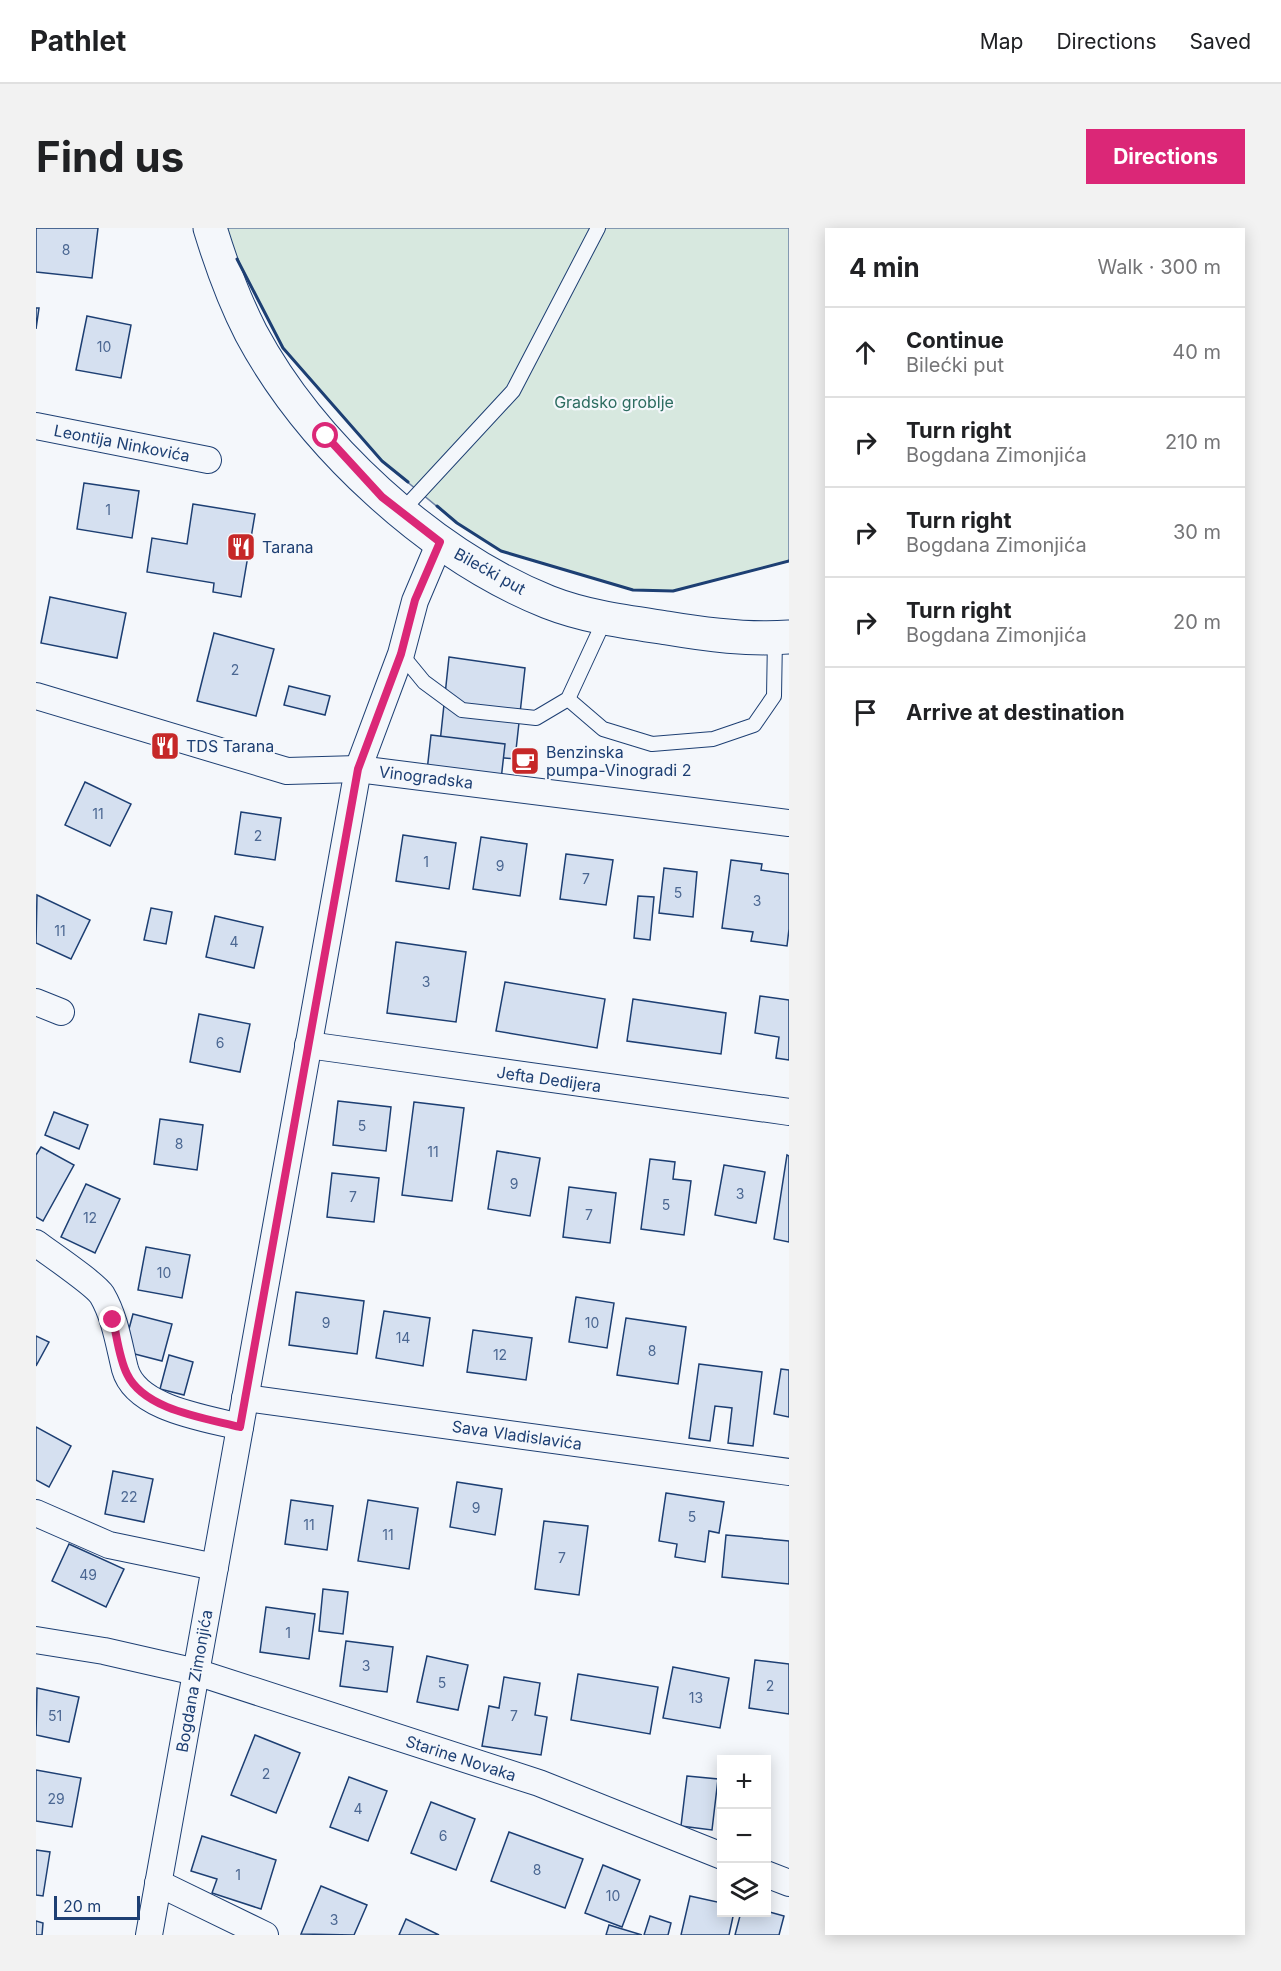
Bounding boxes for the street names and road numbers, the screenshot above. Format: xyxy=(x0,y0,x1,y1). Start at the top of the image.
street label: Leontija Ninkovića xyxy=(52,420,192,466)
street label: Bilećki put xyxy=(451,543,529,599)
street label: Vinogradska xyxy=(378,761,474,793)
street label: Jefta Dedijera xyxy=(495,1062,603,1096)
street label: Sava Vladislavića xyxy=(451,1416,583,1454)
street label: Bogdana Zimonjića xyxy=(172,1608,216,1754)
street label: Starine Novaka xyxy=(403,1731,519,1785)

